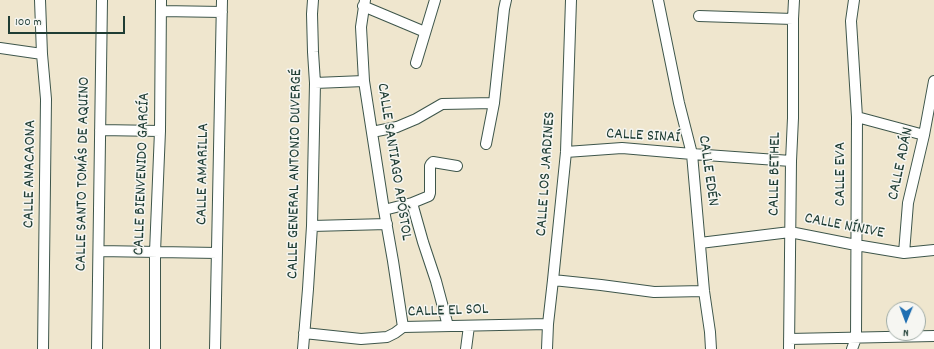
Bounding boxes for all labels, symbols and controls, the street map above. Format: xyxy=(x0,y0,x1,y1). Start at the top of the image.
scale bar xyxy=(10,8,127,34)
text: 100 m xyxy=(15,14,42,31)
street label: CALLE GENERAL ANTONIO DUVERGÉ xyxy=(285,69,307,279)
street label: CALLE SANTO TOMÁS DE AQUINO xyxy=(73,77,95,271)
street label: CALLE SANTIAGO APÓSTOL xyxy=(371,82,415,242)
street label: CALLE BIENVENIDO GARCÍA xyxy=(131,92,155,256)
street label: CALLE LOS JARDINES xyxy=(533,111,561,237)
street label: CALLE ANACAONA xyxy=(20,120,42,228)
street label: CALLE AMARILLA xyxy=(194,123,214,225)
street label: CALLE SINAÍ xyxy=(606,125,680,149)
street label: CALLE ADÁN xyxy=(885,126,919,202)
street label: CALLE BETHEL xyxy=(766,132,786,216)
street label: CALLE EDÉN xyxy=(693,134,721,208)
street label: CALLE EVA xyxy=(832,142,852,206)
street label: CALLE NÍNIVE xyxy=(802,210,886,244)
street label: CALLE EL SOL xyxy=(407,301,489,323)
north arrow xyxy=(886,301,926,341)
text: N xyxy=(903,324,909,340)

